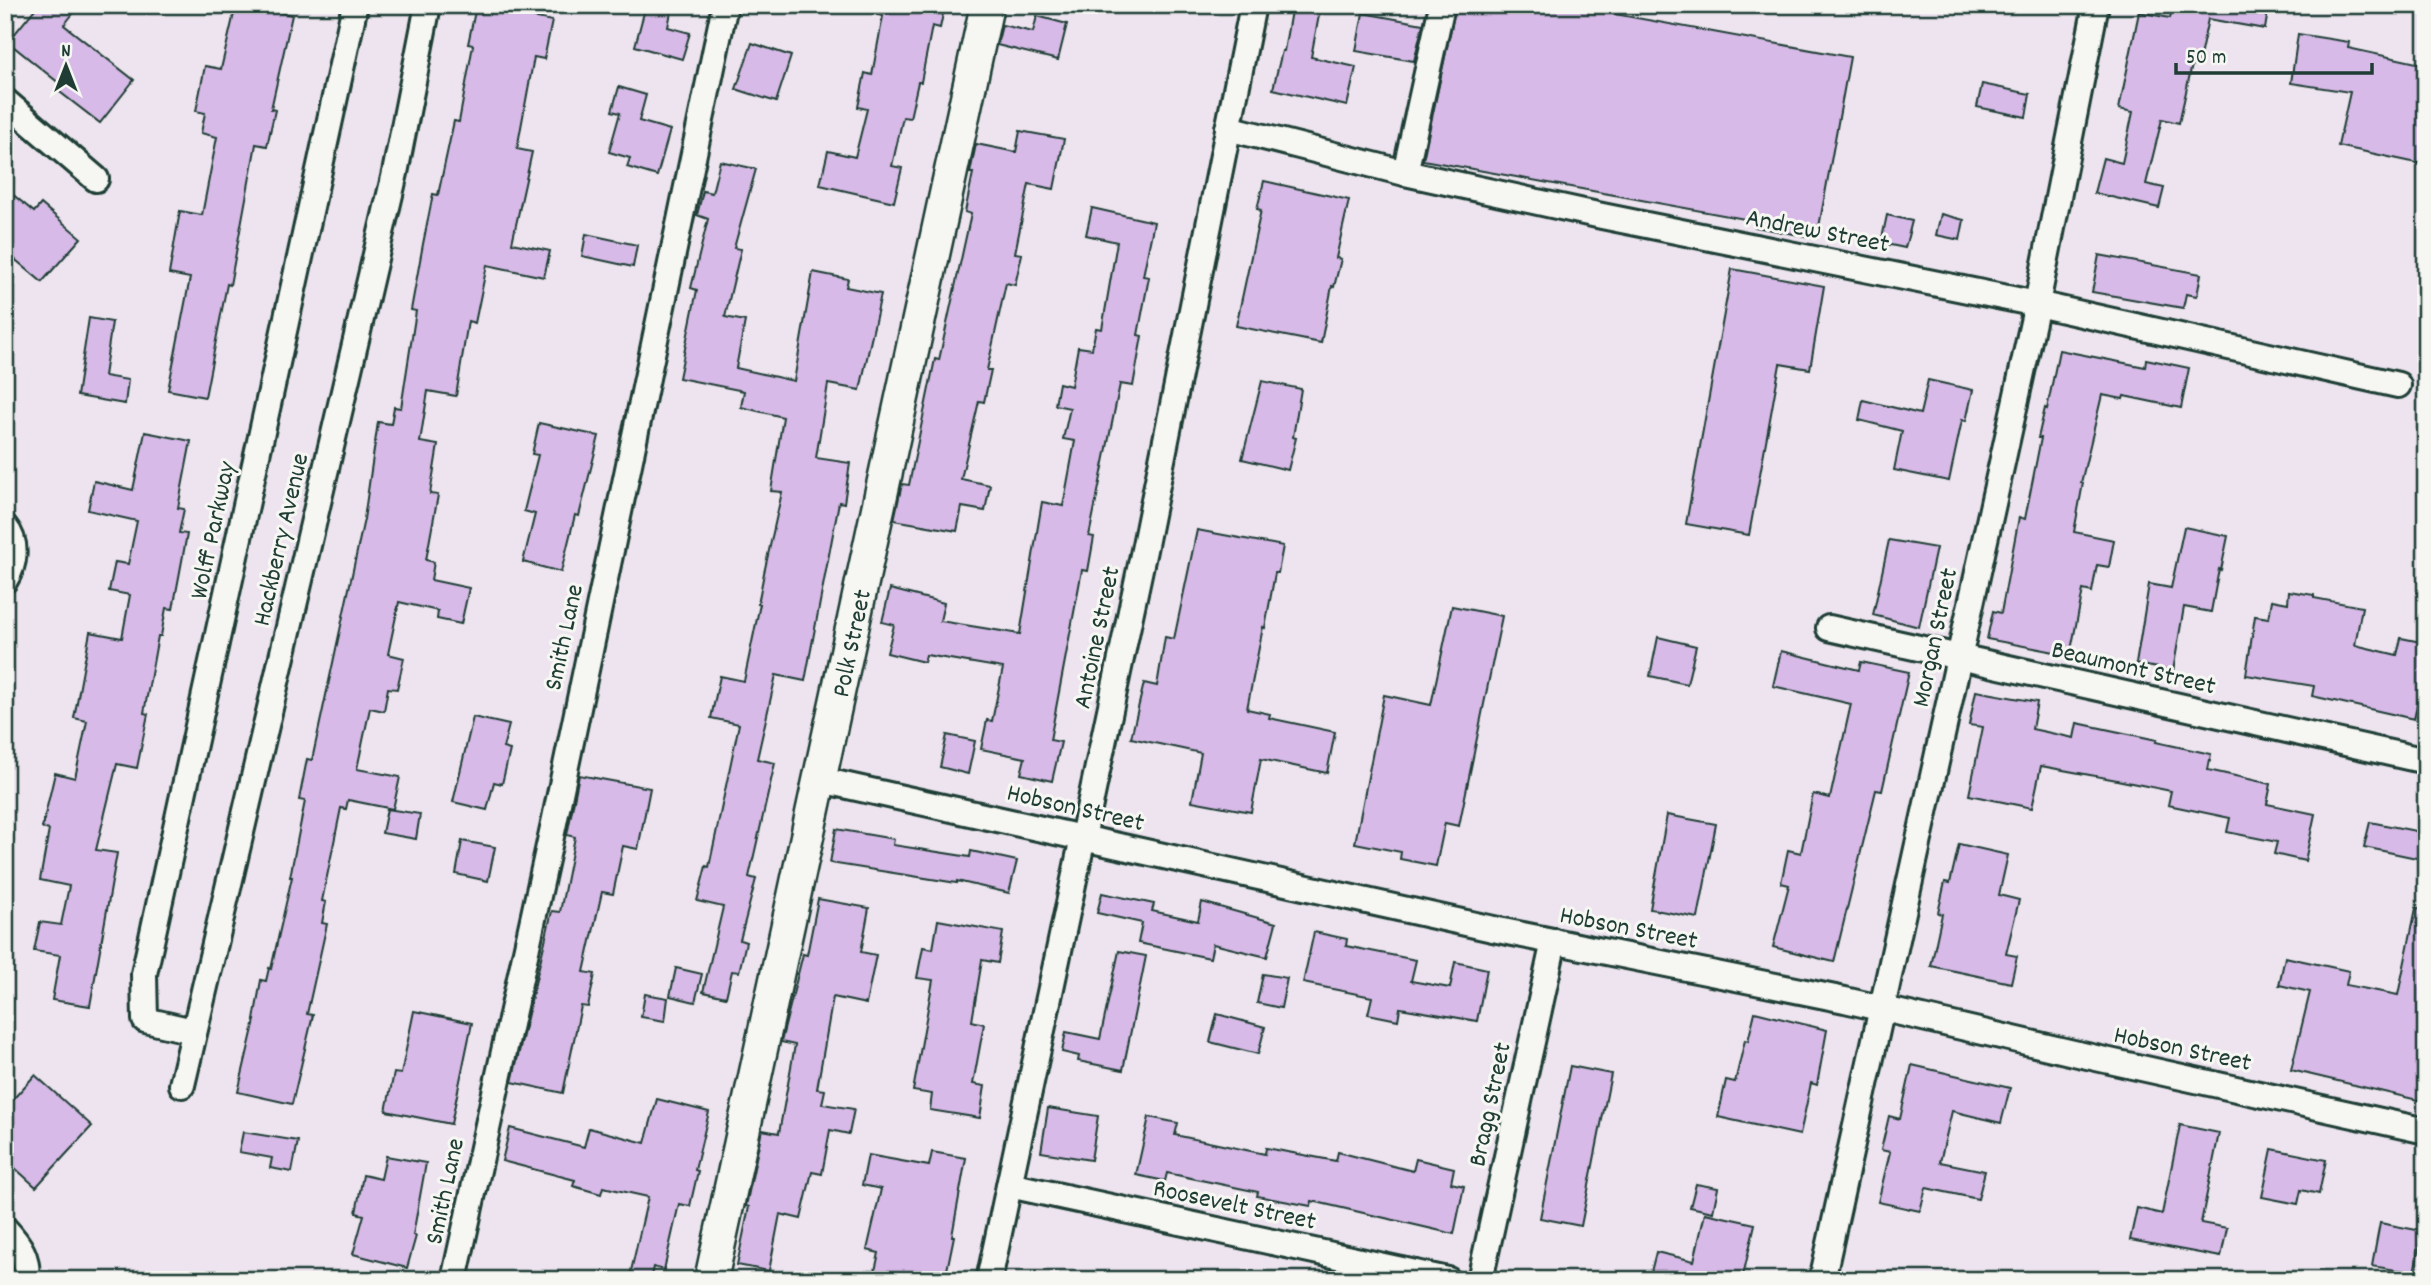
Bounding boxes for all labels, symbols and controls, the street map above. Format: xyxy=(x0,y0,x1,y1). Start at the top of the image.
north arrow xyxy=(32,32,102,102)
scale bar xyxy=(2176,32,2372,76)
text: N xyxy=(61,39,71,66)
text: 50 m xyxy=(2186,44,2226,74)
street label: Andrew Street xyxy=(1742,200,1893,265)
street label: Hackberry Avenue xyxy=(245,450,320,630)
street label: Wolff Parkway xyxy=(182,458,247,603)
street label: Antoine Street xyxy=(1065,563,1132,712)
street label: Morgan Street xyxy=(1904,564,1969,711)
street label: Smith Lane xyxy=(536,581,595,694)
street label: Polk Street xyxy=(824,586,883,701)
street label: Beaumont Street xyxy=(2048,633,2219,706)
street label: Hobson Street xyxy=(1003,776,1148,843)
street label: Hobson Street xyxy=(1556,898,1701,961)
street label: Hobson Street xyxy=(2110,1018,2255,1083)
street label: Bragg Street xyxy=(1460,1039,1523,1170)
street label: Smith Lane xyxy=(417,1135,476,1248)
street label: Roosevelt Street xyxy=(1150,1171,1319,1242)

